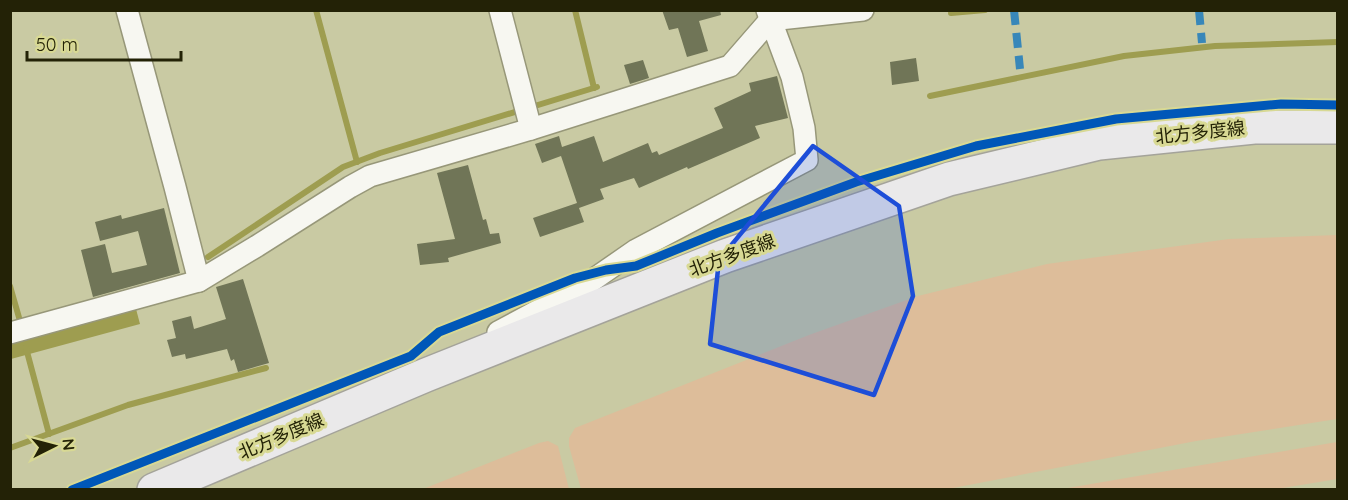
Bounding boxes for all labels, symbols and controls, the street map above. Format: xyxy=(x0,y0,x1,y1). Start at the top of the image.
scale bar xyxy=(27,24,182,62)
text: 50 m xyxy=(36,33,78,56)
street label: 北方多度線 xyxy=(1154,116,1246,148)
street label: 北方多度線 xyxy=(686,229,778,281)
street label: 北方多度線 xyxy=(235,408,327,464)
north arrow xyxy=(24,416,84,476)
text: N xyxy=(58,438,79,451)

